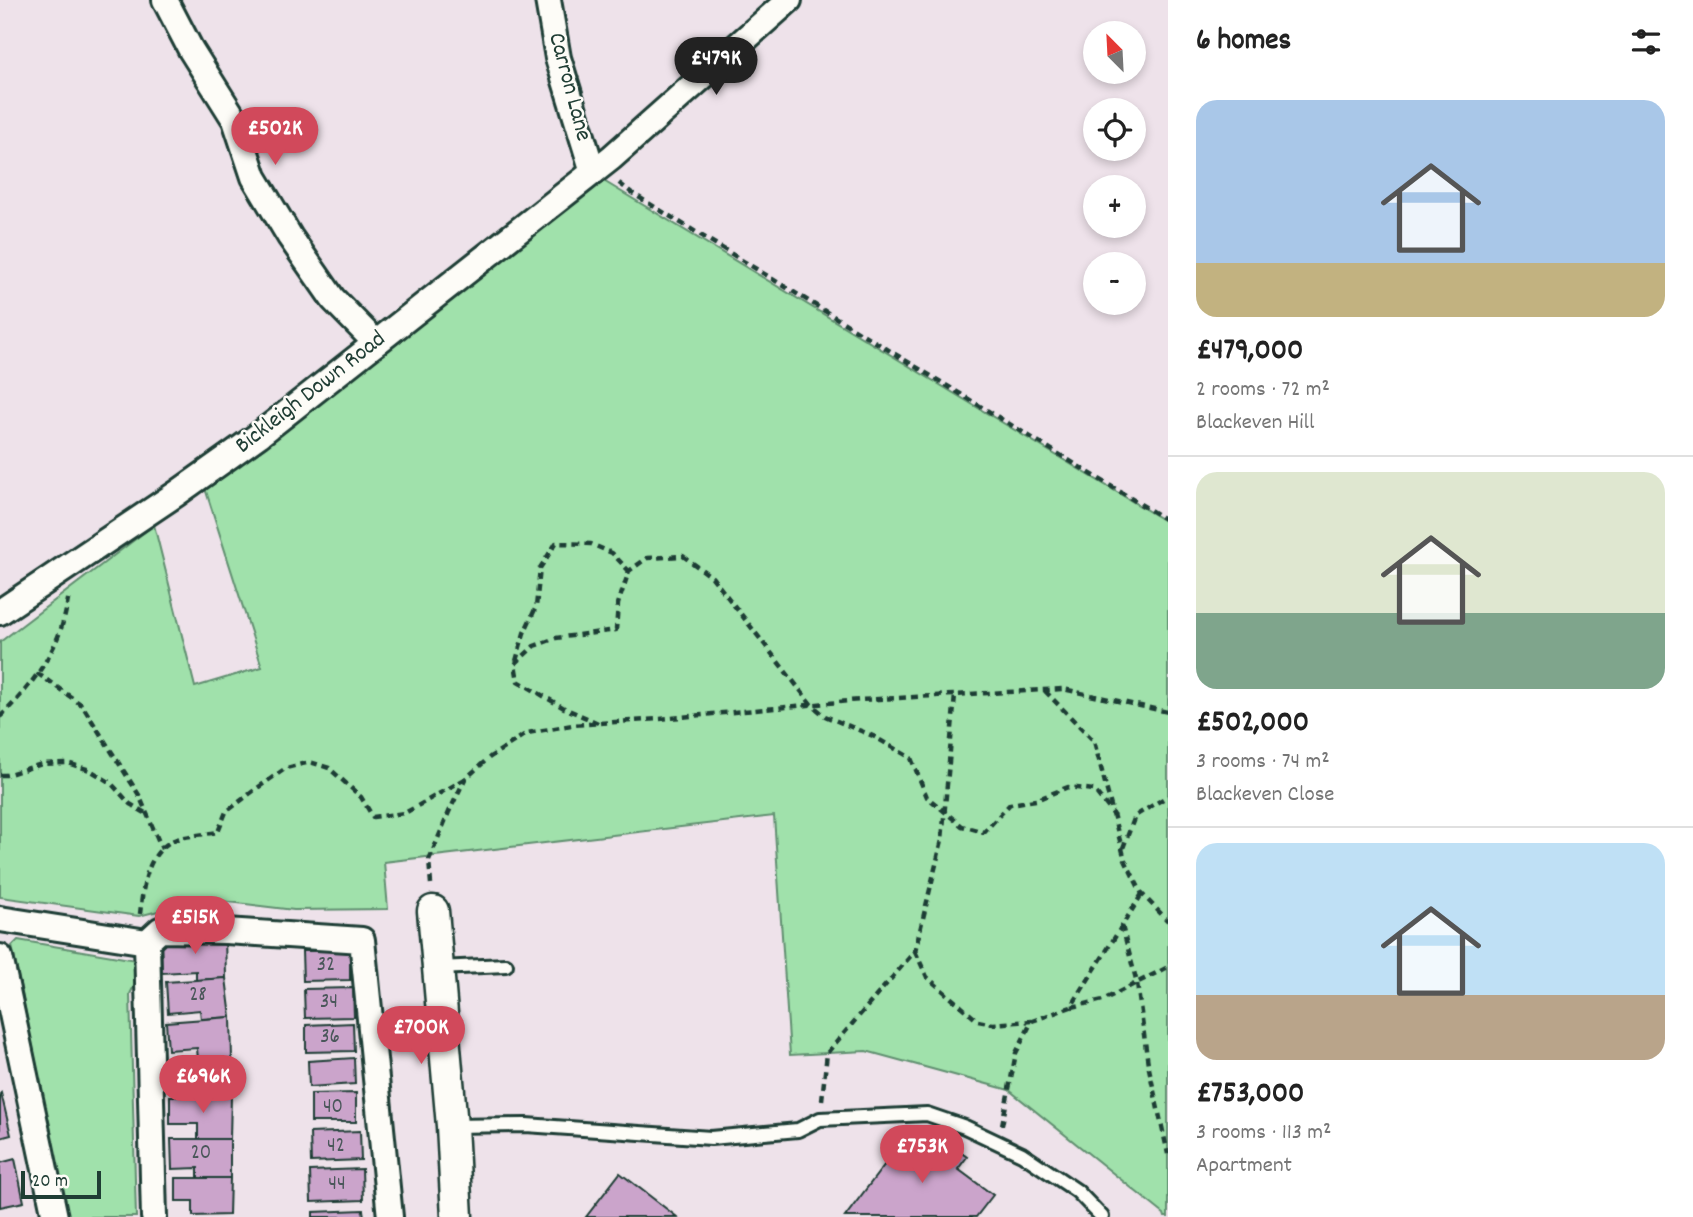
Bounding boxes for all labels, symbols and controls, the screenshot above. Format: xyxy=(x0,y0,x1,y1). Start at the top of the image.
north arrow xyxy=(1083,21,1146,84)
map controls xyxy=(1083,21,1146,315)
text: 6 homes xyxy=(1196,21,1291,64)
icon: filters xyxy=(1627,23,1665,61)
street label: Carron Lane xyxy=(538,29,600,145)
pin: £479K xyxy=(667,38,765,97)
text: £479K xyxy=(690,43,742,76)
button: locate xyxy=(1083,98,1146,161)
pin: £502K xyxy=(226,108,324,167)
text: £502K xyxy=(247,113,303,146)
icon: home xyxy=(1368,145,1494,271)
button: + xyxy=(1083,175,1146,238)
button: − xyxy=(1083,252,1146,315)
street label: Bickleigh Down Road xyxy=(228,323,394,463)
text: £479,000 xyxy=(1196,331,1303,374)
text: 2 rooms · 72 m² xyxy=(1196,374,1330,407)
text: Blackeven Hill xyxy=(1196,407,1315,440)
icon: home xyxy=(1368,517,1494,643)
text: £502,000 xyxy=(1196,703,1309,746)
text: 3 rooms · 74 m² xyxy=(1196,746,1330,779)
text: Blackeven Close xyxy=(1196,779,1334,812)
icon: home xyxy=(1368,888,1494,1014)
pin: £515K xyxy=(146,897,244,956)
text: £515K xyxy=(171,902,219,935)
house number: 32 xyxy=(317,951,335,981)
house number: 28 xyxy=(189,981,207,1011)
house number: 34 xyxy=(320,988,338,1018)
pin: £700K xyxy=(372,1006,470,1066)
text: £700K xyxy=(393,1012,449,1045)
house number: 36 xyxy=(320,1023,340,1053)
pin: £696K xyxy=(154,1056,252,1115)
text: £696K xyxy=(175,1061,231,1094)
text: £753,000 xyxy=(1196,1074,1304,1117)
house number: 40 xyxy=(323,1093,343,1123)
text: 3 rooms · 113 m² xyxy=(1196,1117,1332,1150)
pin: £753K xyxy=(873,1126,971,1185)
text: £753K xyxy=(896,1131,948,1164)
house number: 42 xyxy=(327,1132,345,1162)
house number: 20 xyxy=(191,1139,211,1169)
text: Apartment xyxy=(1196,1150,1292,1183)
scale bar xyxy=(21,1168,102,1200)
text: 20 m xyxy=(32,1169,68,1196)
house number: 44 xyxy=(328,1170,346,1200)

